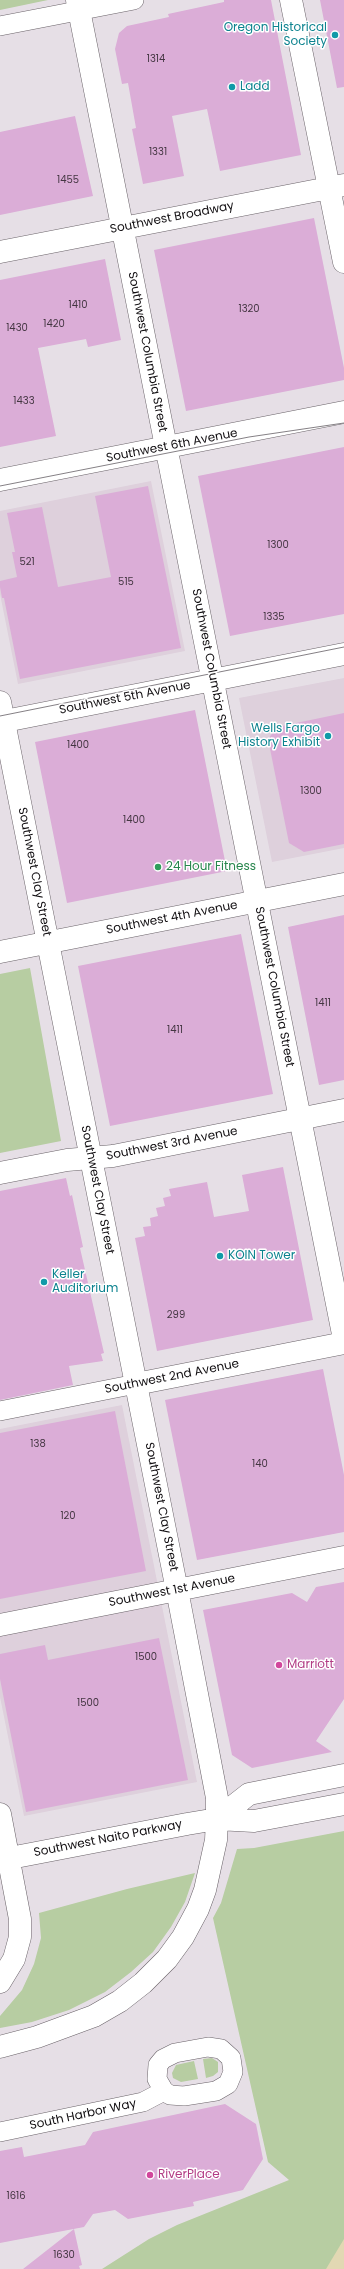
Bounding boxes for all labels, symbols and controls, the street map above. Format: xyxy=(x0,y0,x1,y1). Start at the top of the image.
place label: Oregon Historical Society xyxy=(224,21,327,49)
marker: Oregon Historical Society xyxy=(330,30,340,40)
house number: 1314 xyxy=(147,53,165,65)
place label: Ladd xyxy=(240,80,270,94)
marker: Ladd xyxy=(227,82,237,92)
house number: 1331 xyxy=(149,146,167,158)
house number: 1455 xyxy=(57,174,79,186)
street label: Southwest Broadway xyxy=(109,199,235,237)
street label: Southwest Columbia Street xyxy=(124,271,170,433)
house number: 1410 xyxy=(69,299,87,311)
house number: 1320 xyxy=(238,303,260,315)
house number: 1420 xyxy=(43,318,65,330)
house number: 1430 xyxy=(6,322,28,334)
house number: 1433 xyxy=(13,395,35,407)
street label: Southwest 6th Avenue xyxy=(105,426,239,466)
house number: 1300 xyxy=(267,539,289,551)
house number: 521 xyxy=(19,556,35,568)
house number: 515 xyxy=(118,576,134,588)
street label: Southwest Columbia Street xyxy=(188,588,234,750)
house number: 1335 xyxy=(263,611,285,623)
street label: Southwest 5th Avenue xyxy=(58,678,192,718)
place label: Wells Fargo History Exhibit xyxy=(238,722,320,750)
marker: Wells Fargo History Exhibit xyxy=(323,731,333,741)
house number: 1400 xyxy=(67,739,89,751)
house number: 1300 xyxy=(300,785,322,797)
street label: Southwest Clay Street xyxy=(14,806,54,938)
house number: 1400 xyxy=(123,814,145,826)
place label: 24 Hour Fitness xyxy=(166,860,256,874)
marker: 24 Hour Fitness xyxy=(153,862,163,872)
street label: Southwest 4th Avenue xyxy=(105,898,239,938)
street label: Southwest Columbia Street xyxy=(251,906,297,1068)
house number: 1411 xyxy=(315,997,331,1009)
house number: 1411 xyxy=(167,1024,183,1036)
street label: Southwest Clay Street xyxy=(77,1124,117,1256)
street label: Southwest 3rd Avenue xyxy=(105,1124,239,1164)
place label: KOIN Tower xyxy=(228,1249,295,1263)
marker: KOIN Tower xyxy=(215,1251,225,1261)
place label: Keller Auditorium xyxy=(52,1268,118,1296)
marker: Keller Auditorium xyxy=(39,1277,49,1287)
house number: 299 xyxy=(167,1309,185,1321)
street label: Southwest 2nd Avenue xyxy=(104,1357,240,1397)
house number: 138 xyxy=(30,1438,46,1450)
street label: Southwest Clay Street xyxy=(141,1441,181,1573)
house number: 140 xyxy=(252,1458,268,1470)
house number: 120 xyxy=(60,1510,76,1522)
street label: Southwest 1st Avenue xyxy=(108,1572,236,1610)
house number: 1500 xyxy=(135,1651,157,1663)
place label: Marriott xyxy=(287,1658,334,1672)
marker: Marriott xyxy=(274,1660,284,1670)
house number: 1500 xyxy=(77,1697,99,1709)
street label: Southwest Naito Parkway xyxy=(33,1818,183,1860)
street label: South Harbor Way xyxy=(28,2097,138,2133)
place label: RiverPlace xyxy=(158,2168,220,2182)
marker: RiverPlace xyxy=(145,2170,155,2180)
house number: 1616 xyxy=(6,2190,26,2202)
house number: 1630 xyxy=(53,2249,75,2261)

